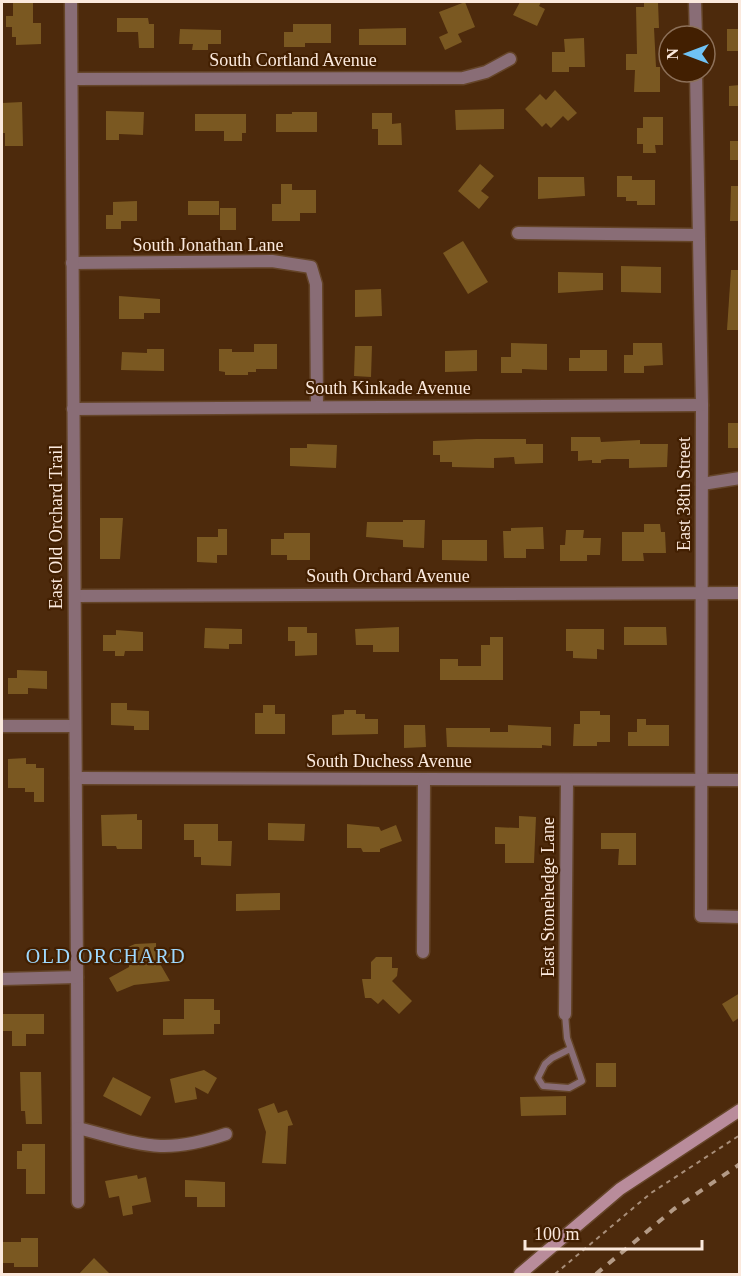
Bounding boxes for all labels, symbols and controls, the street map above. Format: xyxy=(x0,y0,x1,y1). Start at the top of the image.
north arrow xyxy=(657,24,717,84)
text: N xyxy=(664,48,681,60)
street label: South Cortland Avenue xyxy=(209,50,377,70)
street label: South Jonathan Lane xyxy=(133,235,283,255)
street label: South Kinkade Avenue xyxy=(305,378,471,398)
street label: East 38th Street xyxy=(674,437,694,551)
street label: East Old Orchard Trail xyxy=(46,445,66,609)
street label: South Orchard Avenue xyxy=(306,566,470,586)
street label: South Duchess Avenue xyxy=(306,751,472,771)
street label: East Stonehedge Lane xyxy=(538,817,558,977)
district label: OLD ORCHARD xyxy=(26,945,186,967)
scale bar xyxy=(525,1213,702,1251)
text: 100 m xyxy=(534,1224,580,1244)

